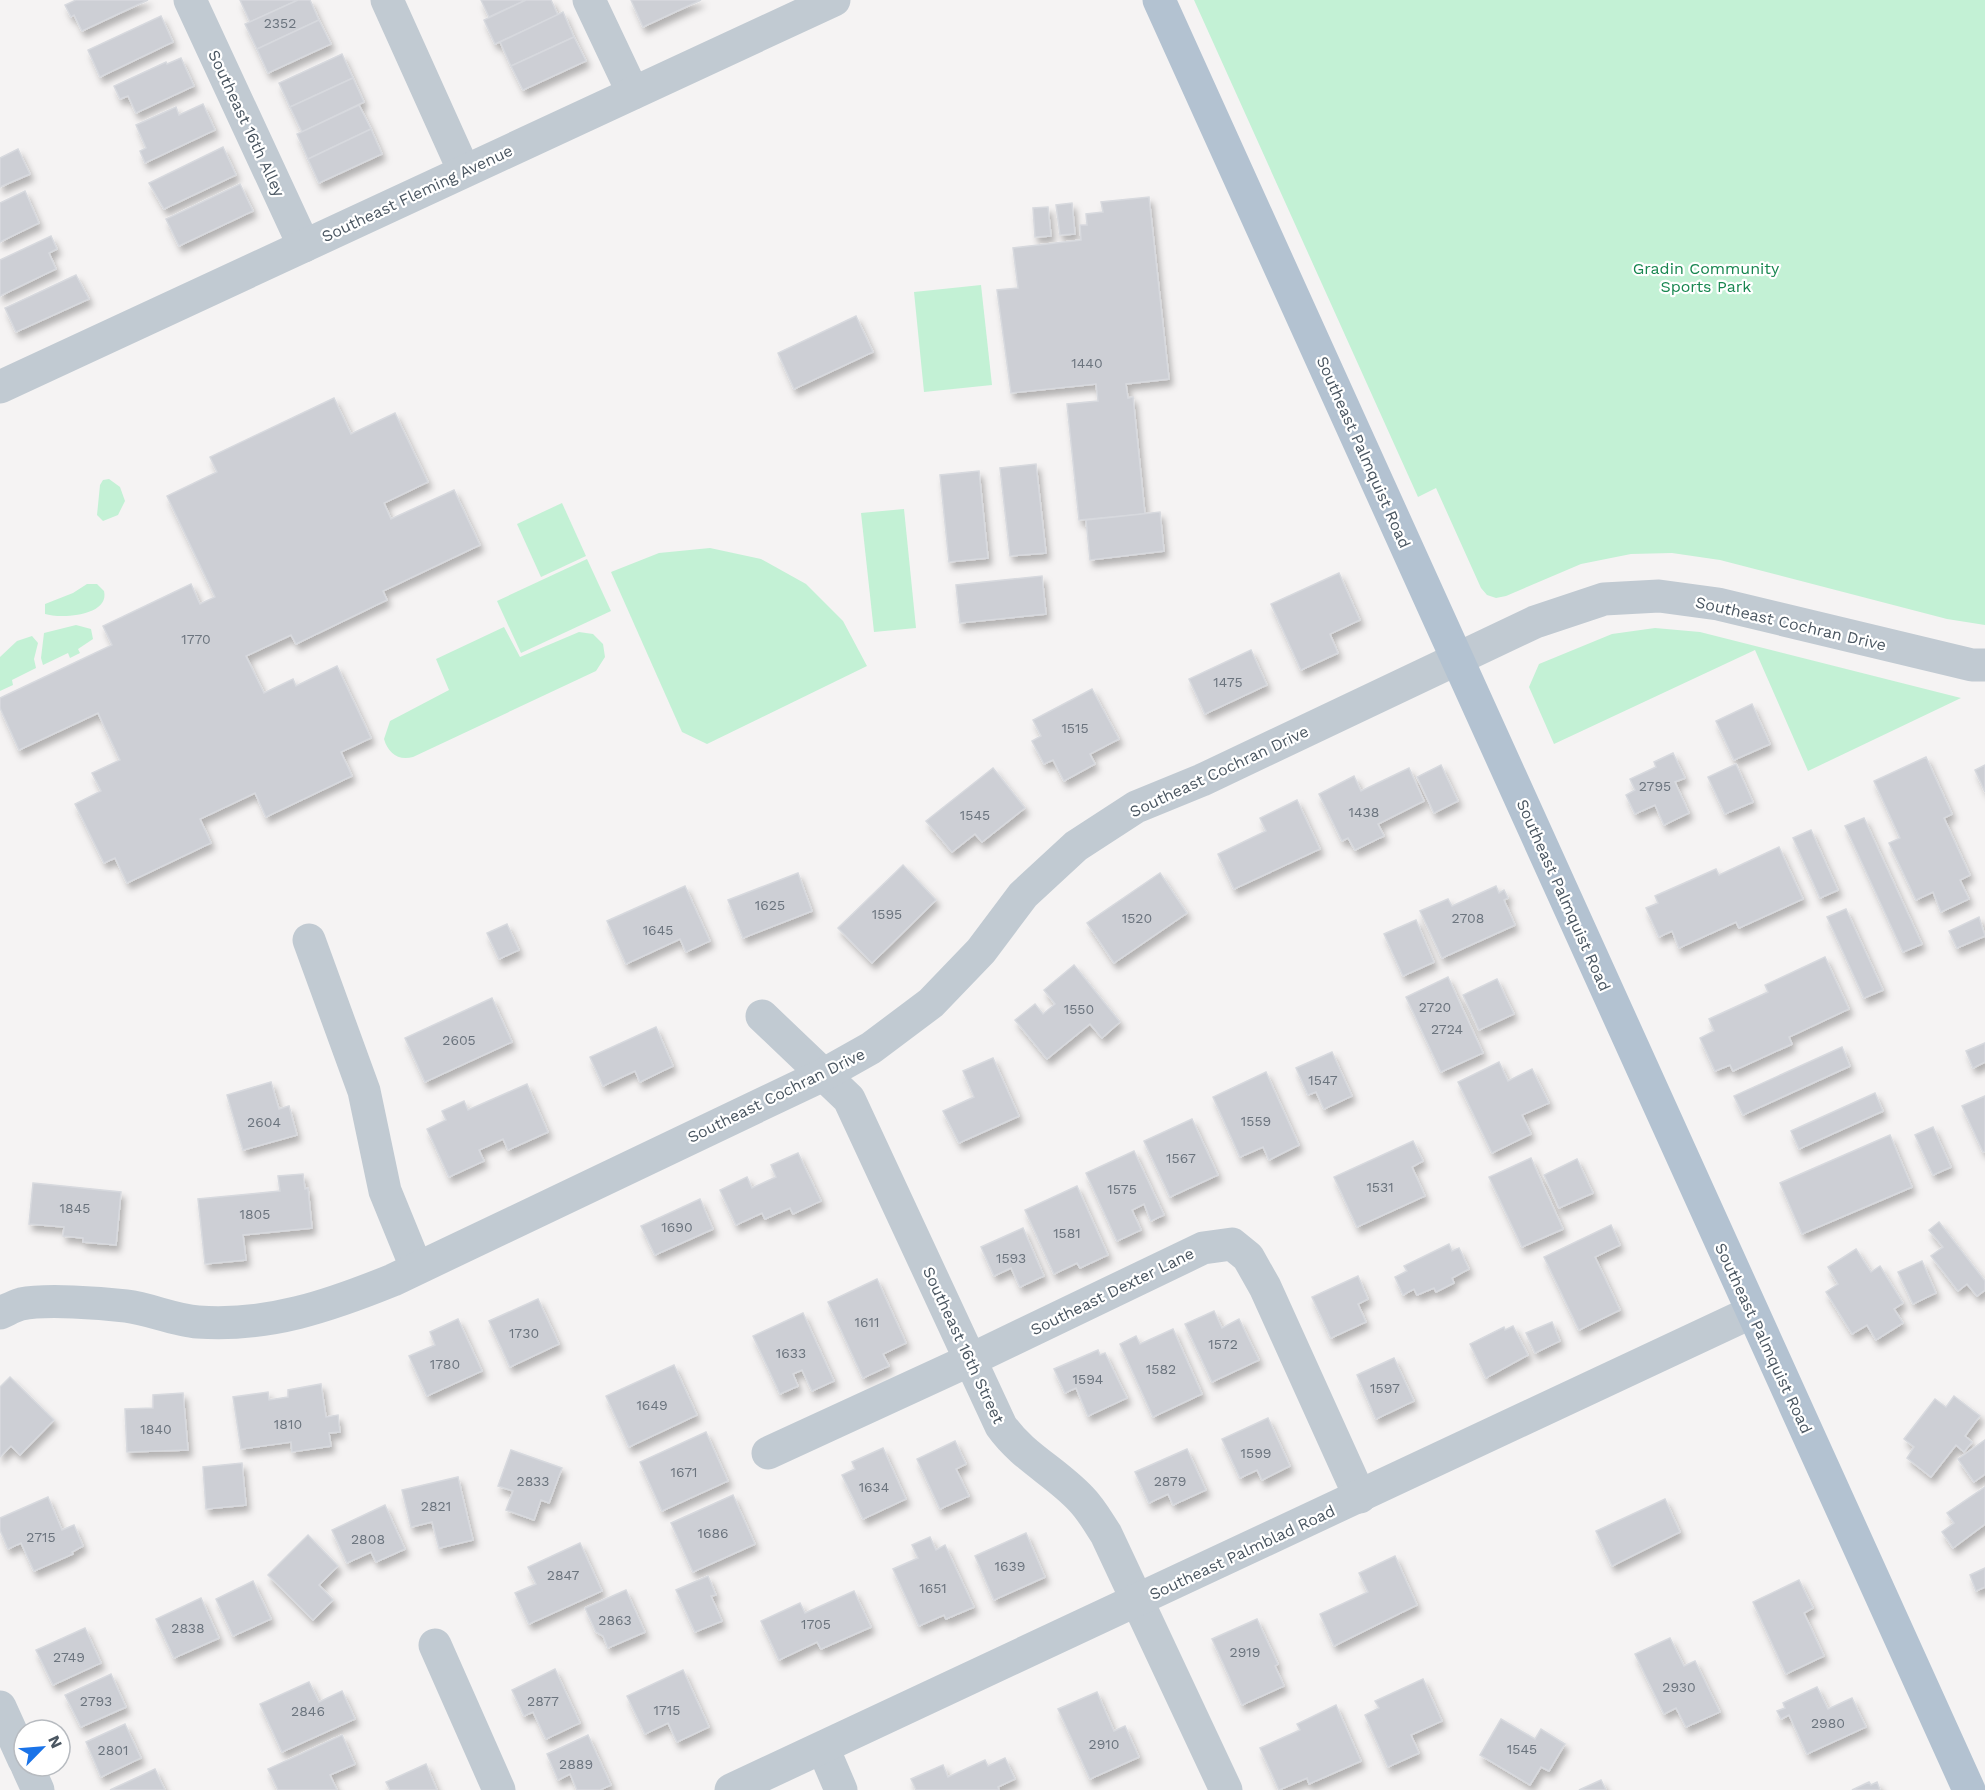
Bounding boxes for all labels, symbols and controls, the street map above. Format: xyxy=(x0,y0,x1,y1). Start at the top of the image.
house number: 2352 xyxy=(264,15,296,31)
street label: Southeast 16th Alley xyxy=(204,47,289,200)
street label: Southeast Fleming Avenue xyxy=(319,141,516,246)
park label: Gradin Community Sports Park xyxy=(1633,259,1780,296)
street label: Southeast Palmquist Road xyxy=(1313,353,1415,551)
house number: 1440 xyxy=(1071,355,1103,371)
street label: Southeast Cochran Drive xyxy=(1694,592,1888,655)
house number: 1770 xyxy=(181,631,211,647)
house number: 1475 xyxy=(1213,674,1243,690)
house number: 1515 xyxy=(1061,720,1089,736)
street label: Southeast Cochran Drive xyxy=(1127,722,1312,821)
house number: 2795 xyxy=(1639,778,1671,794)
street label: Southeast Palmquist Road xyxy=(1513,796,1615,994)
house number: 1438 xyxy=(1349,804,1379,820)
house number: 1545 xyxy=(960,807,990,823)
house number: 1625 xyxy=(755,897,785,913)
house number: 1595 xyxy=(872,906,902,922)
house number: 1520 xyxy=(1122,910,1152,926)
house number: 2708 xyxy=(1452,910,1484,926)
house number: 1645 xyxy=(643,922,673,938)
house number: 2720 xyxy=(1419,999,1451,1015)
house number: 1550 xyxy=(1064,1001,1094,1017)
house number: 2724 xyxy=(1431,1021,1463,1037)
house number: 2605 xyxy=(442,1032,476,1048)
street label: Southeast Cochran Drive xyxy=(684,1044,868,1147)
house number: 1547 xyxy=(1308,1072,1338,1088)
house number: 1559 xyxy=(1241,1113,1271,1129)
house number: 2604 xyxy=(247,1114,281,1130)
house number: 1567 xyxy=(1166,1150,1196,1166)
house number: 1531 xyxy=(1366,1179,1394,1195)
house number: 1575 xyxy=(1107,1181,1137,1197)
house number: 1845 xyxy=(60,1200,90,1216)
house number: 1805 xyxy=(240,1206,270,1222)
house number: 1690 xyxy=(661,1219,693,1235)
house number: 1581 xyxy=(1053,1225,1081,1241)
street label: Southeast Palmquist Road xyxy=(1711,1240,1816,1436)
street label: Southeast Dexter Lane xyxy=(1027,1244,1197,1339)
house number: 1593 xyxy=(996,1250,1026,1266)
street label: Southeast 16th Street xyxy=(919,1264,1008,1427)
house number: 1611 xyxy=(855,1314,879,1330)
house number: 1730 xyxy=(509,1325,539,1341)
house number: 1572 xyxy=(1208,1336,1238,1352)
house number: 1633 xyxy=(776,1345,806,1361)
house number: 1780 xyxy=(430,1356,460,1372)
house number: 1582 xyxy=(1146,1361,1176,1377)
house number: 1594 xyxy=(1073,1371,1103,1387)
house number: 1597 xyxy=(1370,1380,1400,1396)
house number: 1649 xyxy=(636,1397,668,1413)
house number: 1810 xyxy=(274,1416,302,1432)
house number: 1840 xyxy=(140,1421,172,1437)
house number: 1599 xyxy=(1241,1445,1271,1461)
house number: 1671 xyxy=(670,1464,698,1480)
house number: 2833 xyxy=(517,1473,549,1489)
house number: 2879 xyxy=(1154,1473,1186,1489)
house number: 1634 xyxy=(859,1479,889,1495)
house number: 2821 xyxy=(421,1498,451,1514)
street label: Southeast Palmblad Road xyxy=(1146,1501,1338,1604)
house number: 1686 xyxy=(697,1525,729,1541)
house number: 2715 xyxy=(26,1529,56,1545)
house number: 2808 xyxy=(351,1531,385,1547)
house number: 1639 xyxy=(995,1558,1025,1574)
house number: 2847 xyxy=(547,1567,579,1583)
house number: 1651 xyxy=(919,1580,947,1596)
house number: 2863 xyxy=(598,1612,632,1628)
house number: 1705 xyxy=(801,1616,831,1632)
house number: 2838 xyxy=(171,1620,205,1636)
house number: 2919 xyxy=(1230,1644,1260,1660)
house number: 2749 xyxy=(53,1649,85,1665)
house number: 2930 xyxy=(1662,1679,1696,1695)
house number: 2793 xyxy=(80,1693,112,1709)
house number: 2877 xyxy=(527,1693,559,1709)
house number: 1715 xyxy=(654,1702,680,1718)
house number: 2846 xyxy=(291,1703,325,1719)
house number: 2980 xyxy=(1811,1715,1845,1731)
north arrow xyxy=(12,1718,72,1778)
text: N xyxy=(44,1732,66,1751)
house number: 2910 xyxy=(1089,1736,1119,1752)
house number: 1545 xyxy=(1507,1741,1537,1757)
house number: 2801 xyxy=(98,1742,128,1758)
house number: 2889 xyxy=(559,1756,593,1772)

